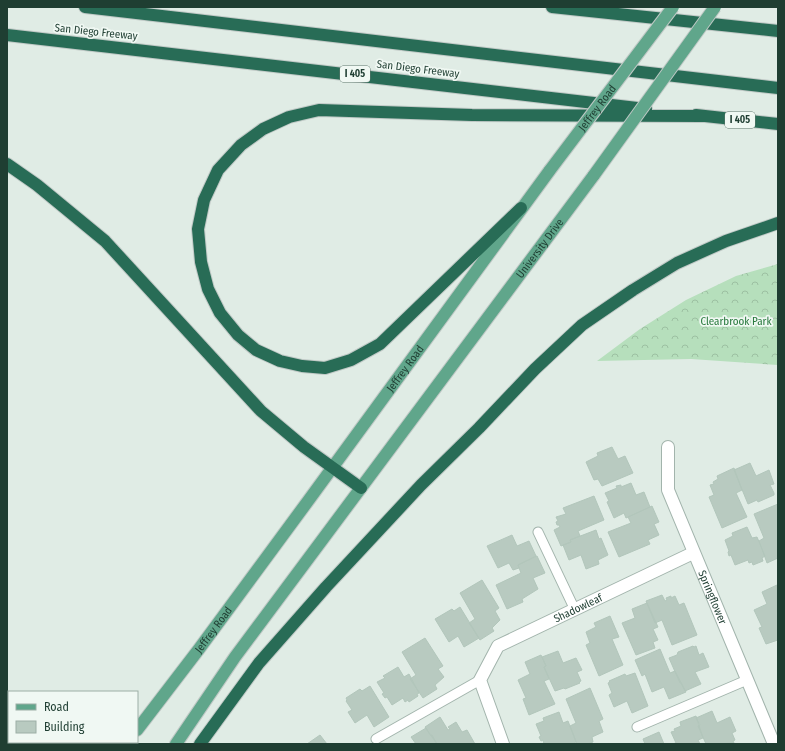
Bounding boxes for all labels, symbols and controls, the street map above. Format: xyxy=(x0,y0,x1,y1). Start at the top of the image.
street label: San Diego Freeway xyxy=(54,21,138,43)
street label: San Diego Freeway xyxy=(376,57,460,81)
road number: I 405 xyxy=(340,66,370,82)
street label: Jeffrey Road xyxy=(575,82,619,133)
road number: I 405 xyxy=(725,112,755,128)
street label: University Drive xyxy=(513,216,566,280)
park label: Clearbrook Park xyxy=(700,315,772,328)
street label: Jeffrey Road xyxy=(384,343,426,394)
street label: Springflower xyxy=(696,568,730,626)
street label: Shadowleaf xyxy=(551,590,605,625)
street label: Jeffrey Road xyxy=(192,604,235,656)
legend xyxy=(8,691,138,743)
text: Road xyxy=(44,700,69,714)
text: Building xyxy=(44,720,85,734)

